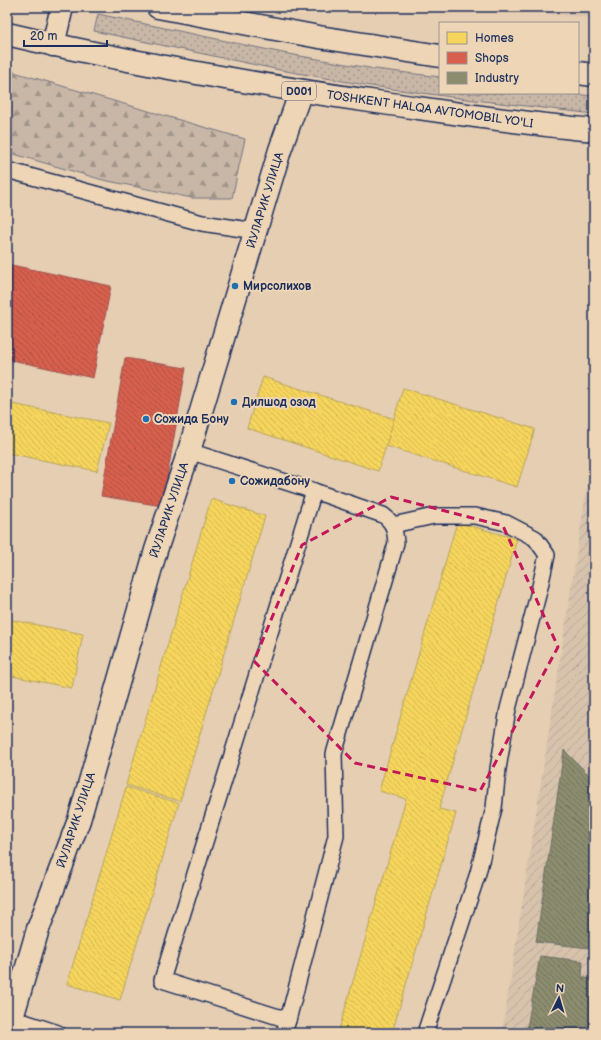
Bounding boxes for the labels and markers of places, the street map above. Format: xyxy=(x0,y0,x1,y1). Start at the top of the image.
place label: Мирсолихов xyxy=(243,279,312,294)
marker: Мирсолихов xyxy=(230,281,240,291)
place label: Дилшод озод xyxy=(242,395,317,410)
marker: Дилшод озод xyxy=(229,397,239,407)
place label: Сожида Бону xyxy=(154,412,229,427)
marker: Сожида Бону xyxy=(141,414,151,424)
place label: Сожидабону xyxy=(240,474,310,489)
marker: Сожидабону xyxy=(227,476,237,486)

